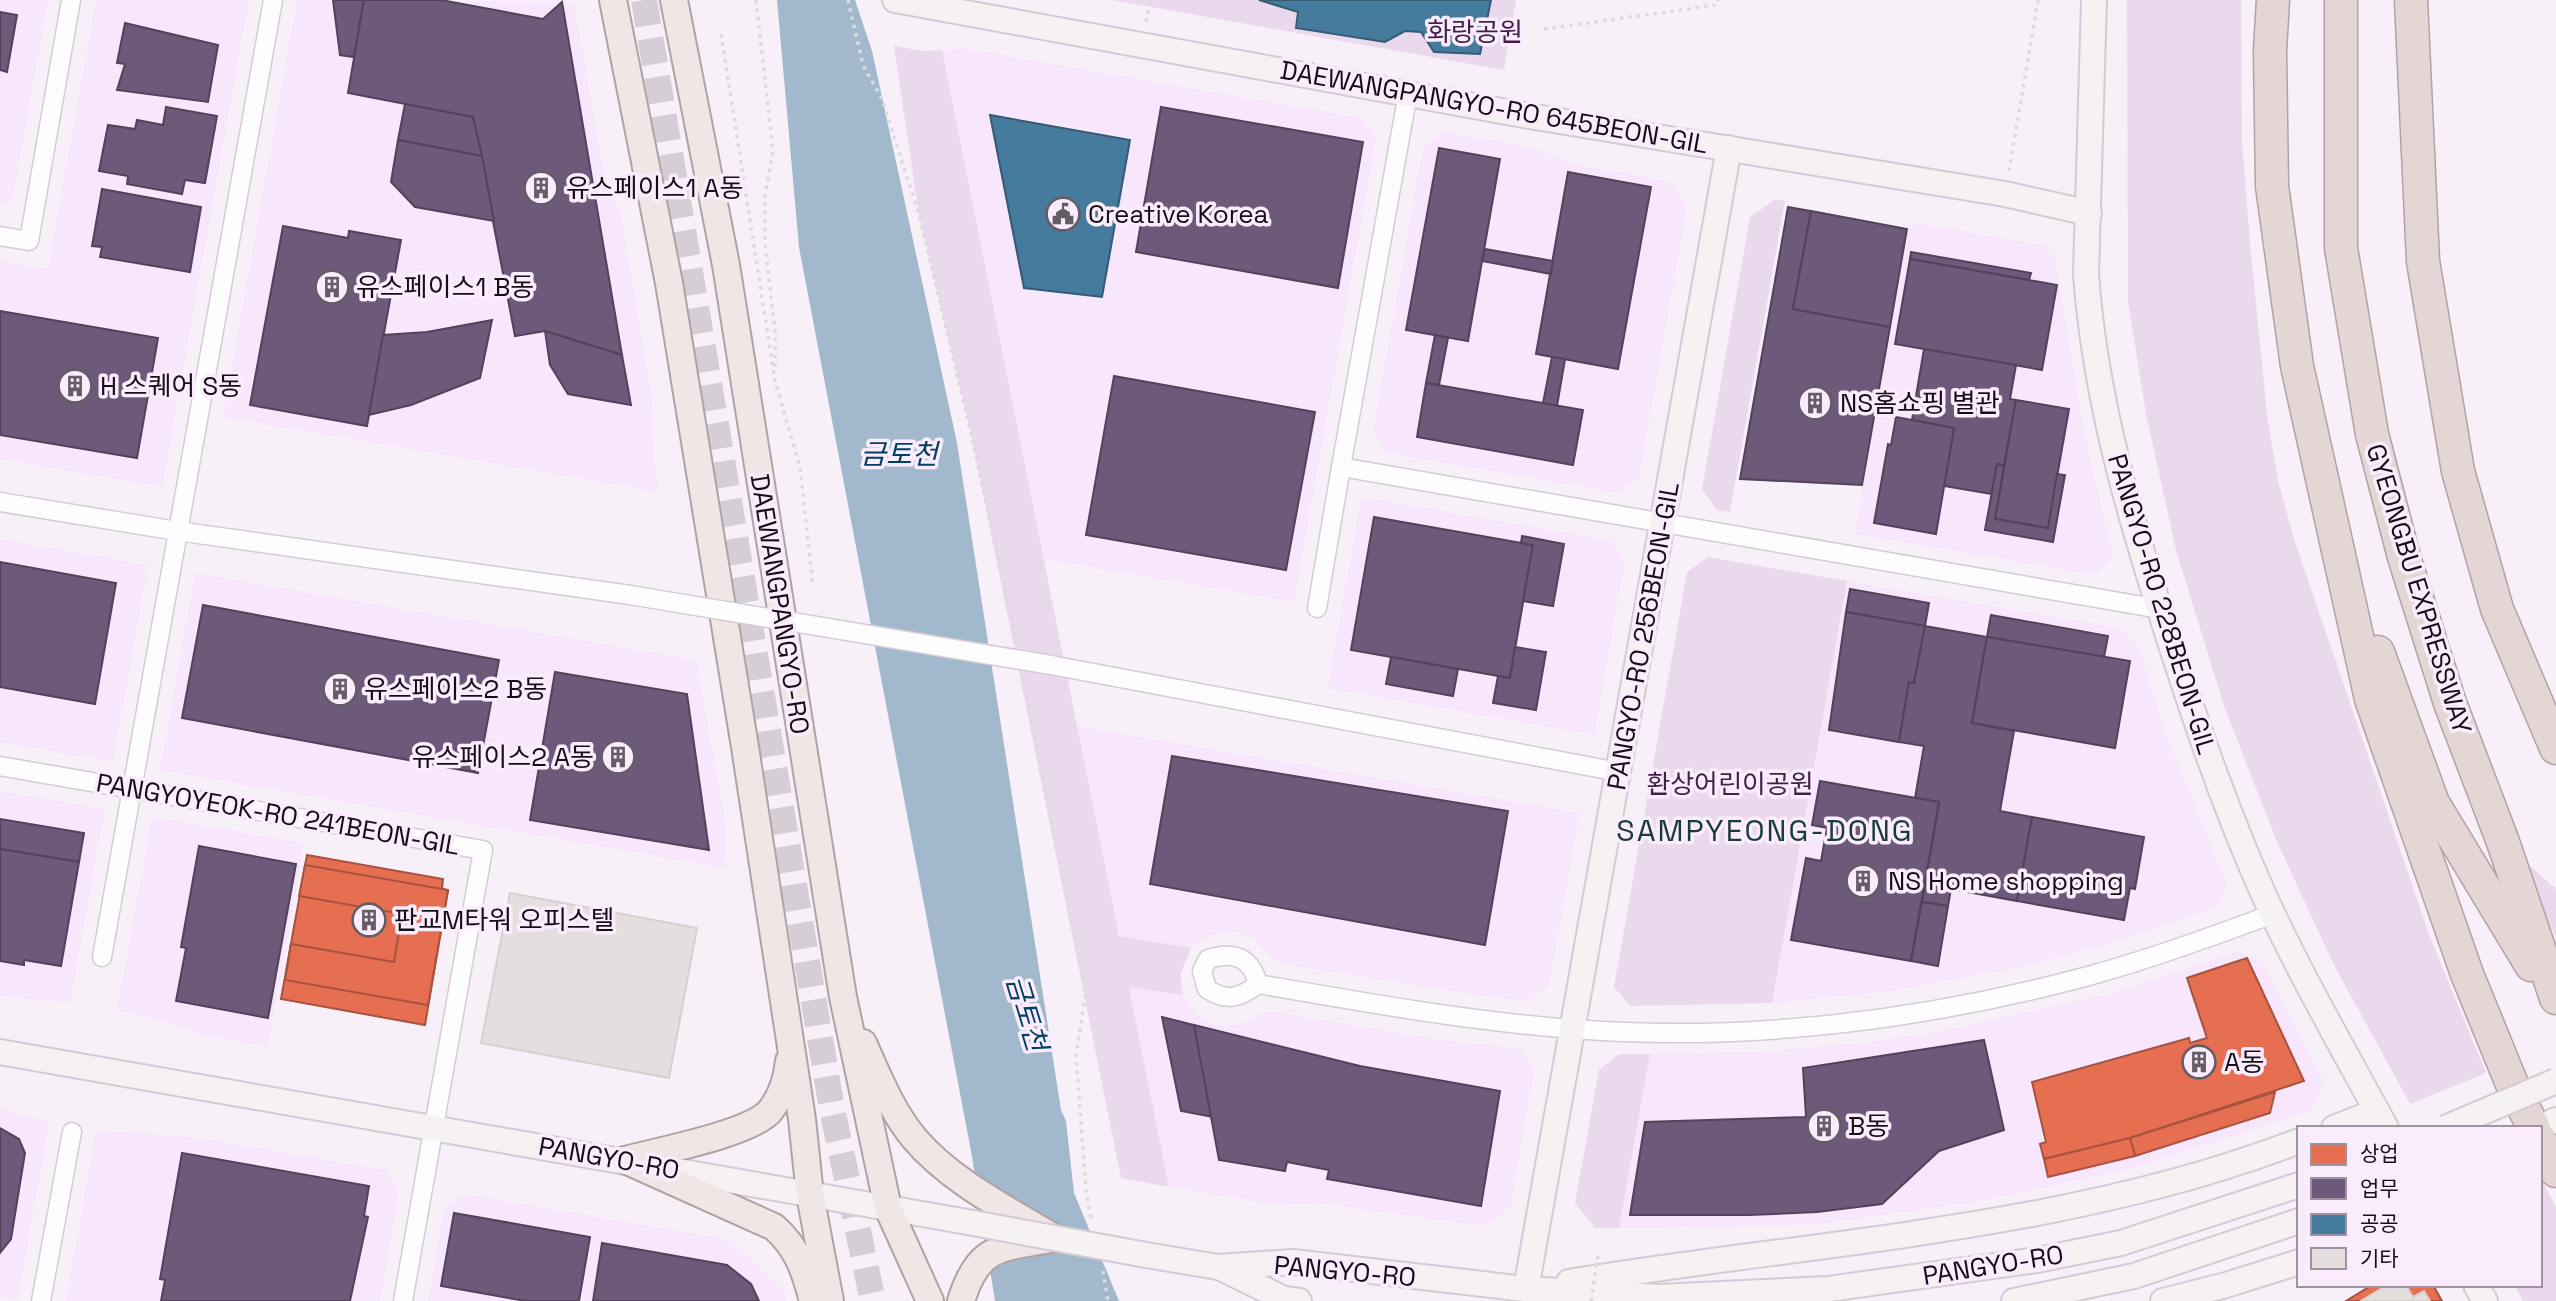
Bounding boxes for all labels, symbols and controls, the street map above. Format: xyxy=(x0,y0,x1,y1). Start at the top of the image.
park label: 화랑공원 xyxy=(1427,15,1523,49)
street label: DAEWANGPANGYO-RO 645BEON-GIL xyxy=(1278,53,1710,161)
building icon: 유스페이스1 A동 xyxy=(522,169,560,207)
place label: 유스페이스1 A동 xyxy=(566,171,743,205)
public building icon: Creative Korea xyxy=(1044,195,1082,233)
place label: Creative Korea xyxy=(1088,197,1269,231)
building icon: 유스페이스1 B동 xyxy=(313,268,351,306)
place label: 유스페이스1 B동 xyxy=(356,270,534,304)
building icon: H 스퀘어 S동 xyxy=(56,367,94,405)
place label: H 스퀘어 S동 xyxy=(100,369,242,403)
building icon: NS홈쇼핑 별관 xyxy=(1796,384,1834,422)
place label: NS홈쇼핑 별관 xyxy=(1840,386,2000,420)
water label: 금토천 xyxy=(860,436,941,472)
street label: GYEONGBU EXPRESSWAY xyxy=(2359,440,2479,738)
street label: PANGYO-RO 228BEON-GIL xyxy=(2100,450,2224,758)
street label: DAEWANGPANGYO-RO xyxy=(743,471,817,737)
street label: PANGYO-RO 256BEON-GIL xyxy=(1599,479,1687,793)
building icon: 유스페이스2 B동 xyxy=(321,670,359,708)
place label: 유스페이스2 B동 xyxy=(364,672,547,706)
building icon: 유스페이스2 A동 xyxy=(599,738,637,776)
place label: 유스페이스2 A동 xyxy=(412,740,594,774)
street label: PANGYOYEOK-RO 241BEON-GIL xyxy=(94,765,462,863)
park label: 환상어린이공원 xyxy=(1646,767,1814,801)
district label: SAMPYEONG-DONG xyxy=(1616,811,1914,850)
building icon: NS Home shopping xyxy=(1844,862,1882,900)
place label: NS Home shopping xyxy=(1888,864,2124,898)
building icon: 판교M타워 오피스텔 xyxy=(350,901,388,939)
place label: 판교M타워 오피스텔 xyxy=(394,903,615,937)
water label: 금토천 xyxy=(998,971,1056,1058)
building icon: A동 xyxy=(2180,1043,2218,1081)
place label: A동 xyxy=(2224,1045,2264,1079)
building icon: B동 xyxy=(1805,1107,1843,1145)
place label: B동 xyxy=(1848,1109,1889,1143)
legend xyxy=(2297,1126,2542,1287)
street label: PANGYO-RO xyxy=(536,1129,682,1187)
text: 상업 xyxy=(2360,1140,2399,1167)
text: 업무 xyxy=(2360,1175,2399,1202)
text: 공공 xyxy=(2360,1210,2399,1237)
street label: PANGYO-RO xyxy=(1920,1237,2066,1293)
text: 기타 xyxy=(2360,1245,2399,1272)
street label: PANGYO-RO xyxy=(1273,1248,1417,1294)

